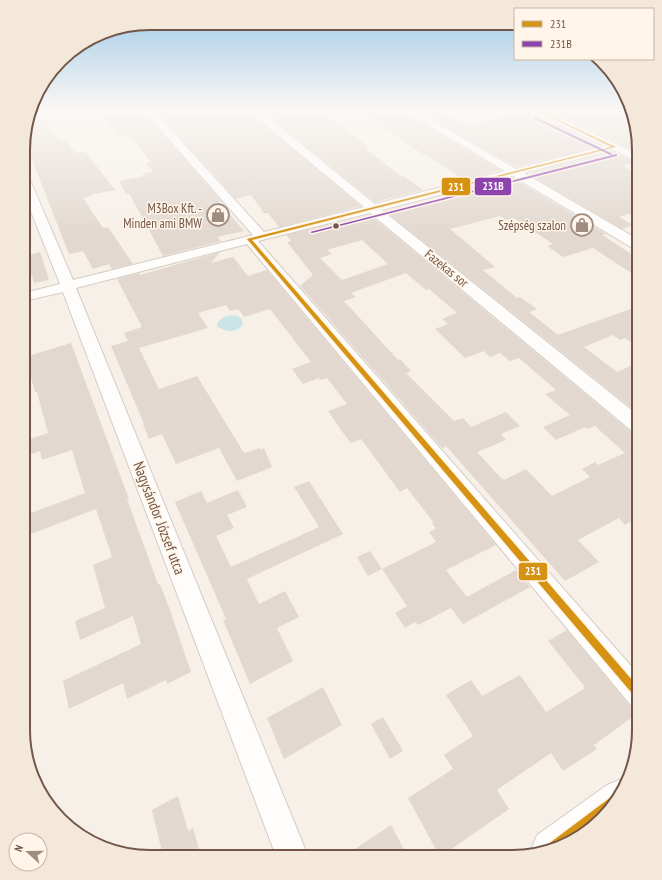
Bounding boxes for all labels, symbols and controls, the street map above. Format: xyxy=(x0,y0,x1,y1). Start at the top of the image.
legend xyxy=(514,8,654,60)
text: 231 xyxy=(550,16,566,31)
text: 231B xyxy=(550,36,572,51)
line badge: 231 xyxy=(441,177,471,196)
line badge: 231B xyxy=(474,177,512,196)
text: 231B xyxy=(482,179,504,193)
text: 231 xyxy=(448,180,464,194)
place label: M3Box Kft. - Minden ami BMW xyxy=(123,200,202,232)
shop icon: M3Box Kft. - Minden ami BMW xyxy=(205,202,231,228)
shop icon: Szépség szalon xyxy=(569,212,595,238)
place label: Szépség szalon xyxy=(498,217,566,234)
unlabelled marker xyxy=(331,221,341,231)
street label: Fazekas sor xyxy=(421,246,472,291)
street label: Nagysándor József utca xyxy=(129,459,190,577)
line badge: 231 xyxy=(518,562,548,581)
text: 231 xyxy=(525,564,541,578)
north arrow xyxy=(8,832,48,872)
text: N xyxy=(11,843,26,854)

